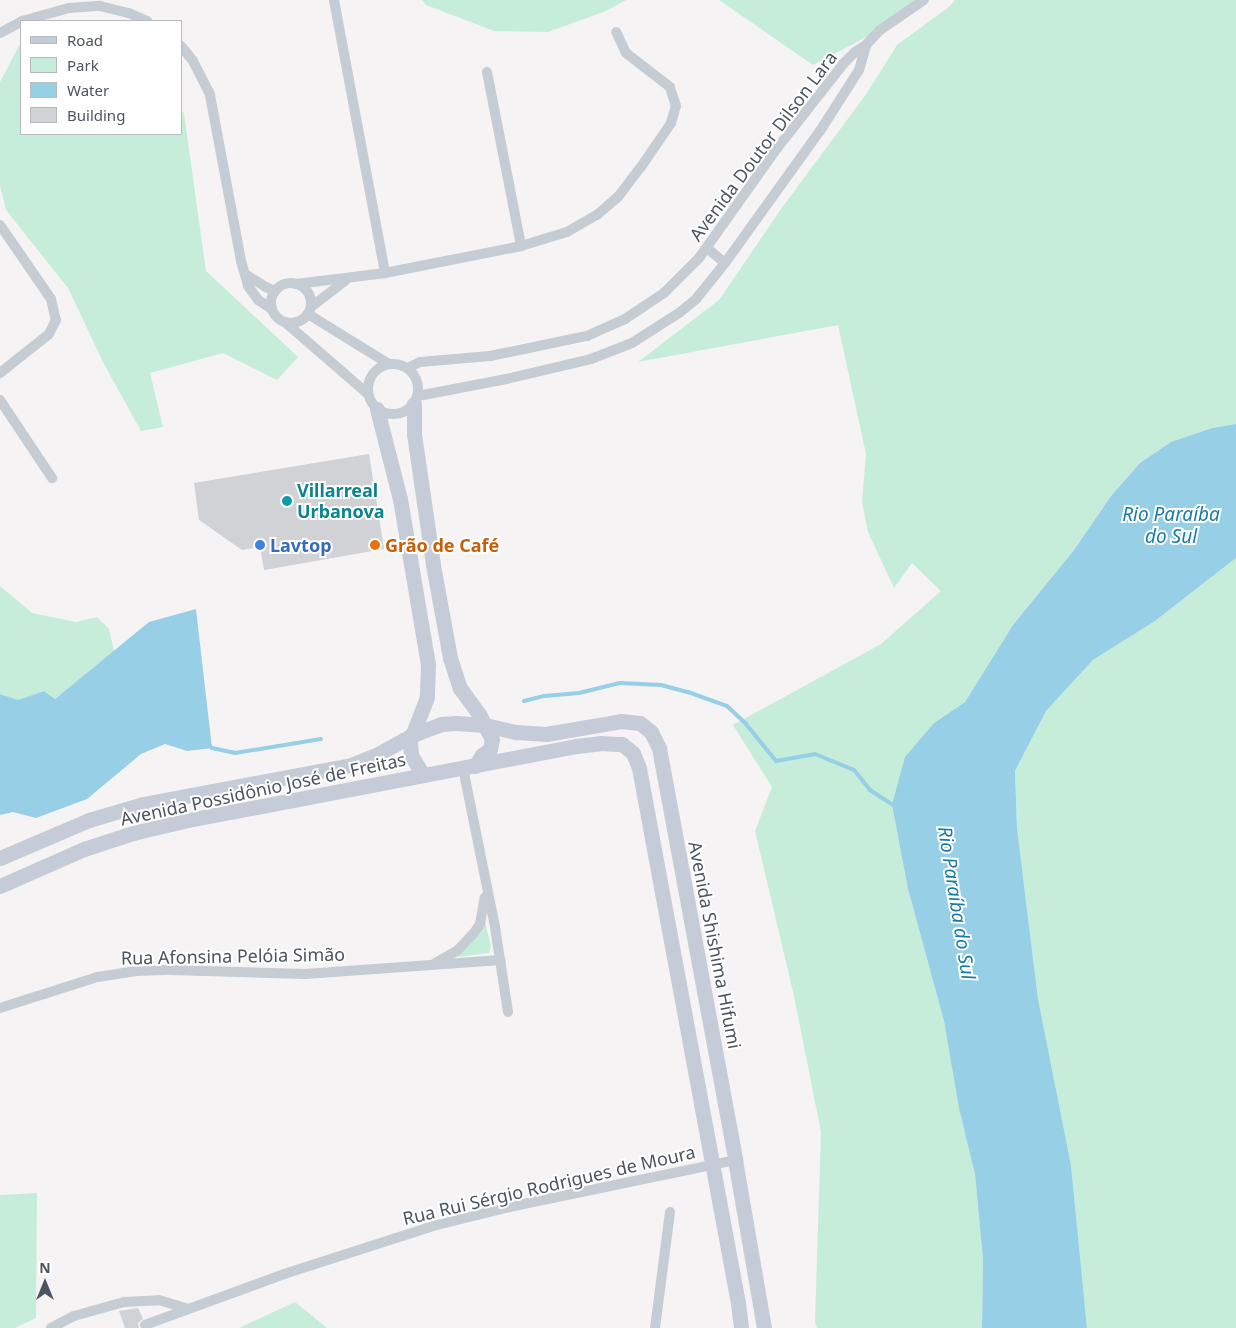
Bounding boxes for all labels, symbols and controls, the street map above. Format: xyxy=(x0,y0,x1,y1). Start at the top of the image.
legend xyxy=(20,20,182,135)
text: Road xyxy=(67,30,103,50)
street label: Avenida Doutor Dilson Lara xyxy=(685,47,841,245)
text: Park xyxy=(67,55,99,75)
text: Water xyxy=(67,80,109,100)
text: Building xyxy=(67,105,125,125)
place label: Villarreal Urbanova xyxy=(297,480,384,522)
marker: Villarreal Urbanova xyxy=(281,495,293,507)
water label: Rio Paraíba do Sul xyxy=(1122,504,1220,548)
place label: Lavtop xyxy=(270,534,332,556)
place label: Grão de Café xyxy=(385,534,499,556)
marker: Lavtop xyxy=(254,539,266,551)
marker: Grão de Café xyxy=(369,539,381,551)
street label: Avenida Possidônio José de Freitas xyxy=(118,748,408,830)
water label: Rio Paraíba do Sul xyxy=(933,825,979,981)
street label: Avenida Shishima Hifumi xyxy=(684,839,746,1051)
street label: Rua Afonsina Pelóia Simão xyxy=(121,943,345,969)
street label: Rua Rui Sérgio Rodrigues de Moura xyxy=(401,1141,697,1229)
north arrow xyxy=(20,1258,70,1308)
text: N xyxy=(39,1258,51,1277)

